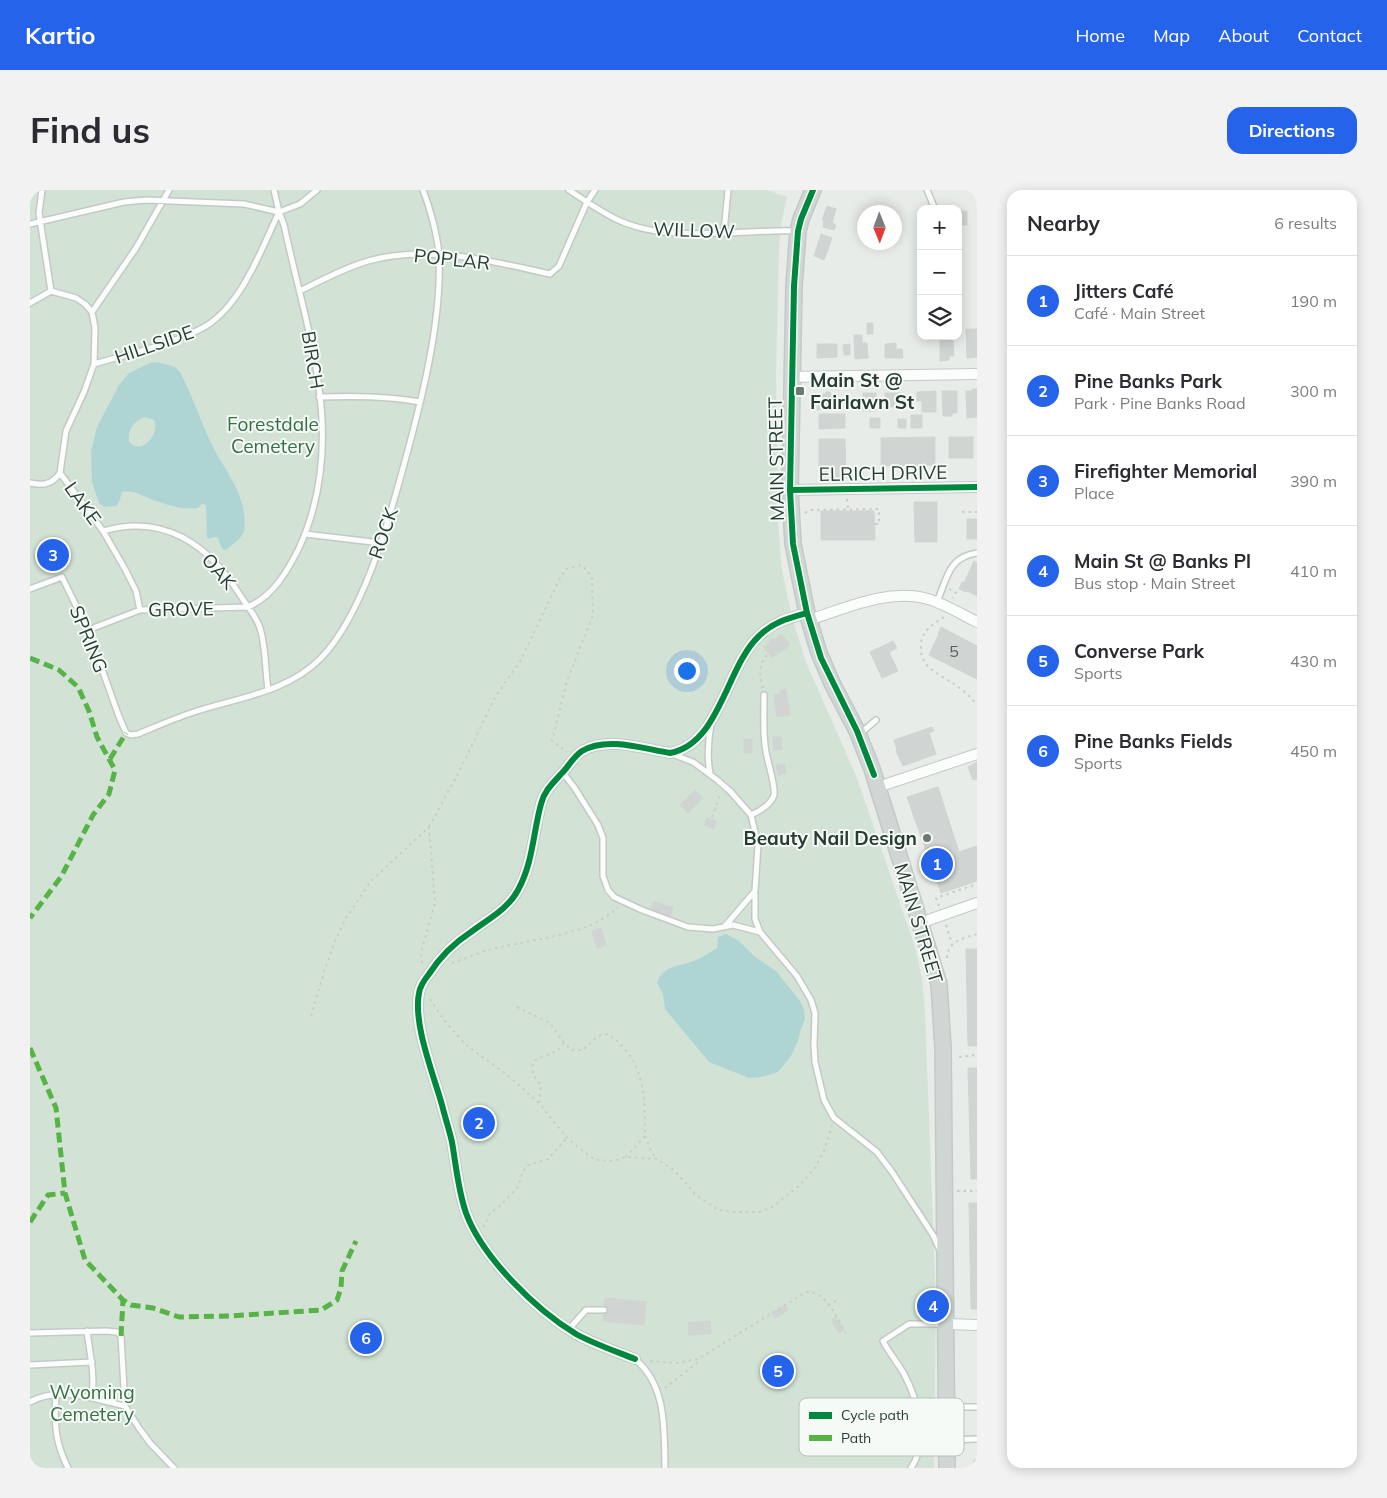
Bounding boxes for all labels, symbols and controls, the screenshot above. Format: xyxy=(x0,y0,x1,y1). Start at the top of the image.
text: Kartio xyxy=(25,20,96,50)
text: Home xyxy=(1075,24,1125,47)
text: Map xyxy=(1153,24,1190,47)
text: About xyxy=(1218,24,1269,47)
text: Contact xyxy=(1297,24,1362,47)
button: Directions xyxy=(1227,107,1357,154)
text: Find us xyxy=(30,108,150,152)
north arrow xyxy=(857,205,902,250)
map controls xyxy=(917,205,962,340)
button: + xyxy=(917,205,962,250)
text: Nearby xyxy=(1027,210,1100,236)
text: 6 results xyxy=(1274,213,1337,233)
street label: WILLOW xyxy=(653,217,735,243)
street label: POPLAR xyxy=(413,243,491,275)
button: − xyxy=(917,250,962,295)
text: Jitters Café xyxy=(1074,279,1174,303)
text: 1 xyxy=(1038,291,1048,311)
text: 190 m xyxy=(1290,291,1337,311)
button: layers xyxy=(917,295,962,340)
text: Café · Main Street xyxy=(1074,303,1205,323)
street label: HILLSIDE xyxy=(111,319,197,369)
street label: BIRCH xyxy=(297,329,329,391)
place label: Main St @ Fairlawn St xyxy=(810,368,914,414)
text: Pine Banks Park xyxy=(1074,369,1222,393)
text: 2 xyxy=(1038,381,1048,401)
text: 300 m xyxy=(1290,381,1337,401)
marker: Main St @ Fairlawn St xyxy=(794,385,806,397)
text: Park · Pine Banks Road xyxy=(1074,393,1246,413)
street label: MAIN STREET xyxy=(763,396,789,521)
park label: Forestdale Cemetery xyxy=(227,412,319,458)
text: Firefighter Memorial xyxy=(1074,459,1257,483)
street label: ELRICH DRIVE xyxy=(818,460,948,486)
text: 3 xyxy=(1038,471,1048,491)
text: 390 m xyxy=(1290,471,1337,491)
street label: LAKE xyxy=(59,477,107,529)
text: Place xyxy=(1074,483,1114,503)
street label: ROCK xyxy=(363,503,403,562)
pin: 3 xyxy=(37,536,69,574)
street label: OAK xyxy=(197,548,242,595)
text: Main St @ Banks Pl xyxy=(1074,549,1251,573)
text: 4 xyxy=(1038,561,1048,581)
text: 410 m xyxy=(1290,561,1337,581)
text: Bus stop · Main Street xyxy=(1074,573,1235,593)
street label: GROVE xyxy=(148,596,214,622)
street label: SPRING xyxy=(65,602,113,676)
text: Converse Park xyxy=(1074,639,1204,663)
house number: 5 xyxy=(949,641,959,661)
text: 5 xyxy=(1038,651,1048,671)
text: 430 m xyxy=(1290,651,1337,671)
your location xyxy=(674,658,700,684)
text: Sports xyxy=(1074,663,1122,683)
text: Pine Banks Fields xyxy=(1074,729,1233,753)
text: 6 xyxy=(1038,741,1048,761)
text: 450 m xyxy=(1290,741,1337,761)
text: Sports xyxy=(1074,753,1122,773)
place label: Beauty Nail Design xyxy=(744,826,917,850)
marker: Beauty Nail Design xyxy=(921,832,933,844)
pin: 1 xyxy=(921,845,953,883)
street label: MAIN STREET xyxy=(889,860,949,986)
pin: 2 xyxy=(463,1104,495,1142)
pin: 4 xyxy=(917,1287,949,1325)
pin: 6 xyxy=(350,1319,382,1357)
pin: 5 xyxy=(762,1352,794,1390)
park label: Wyoming Cemetery xyxy=(49,1380,135,1426)
legend xyxy=(799,1398,964,1456)
text: Cycle path xyxy=(841,1406,909,1424)
text: Path xyxy=(841,1429,871,1447)

